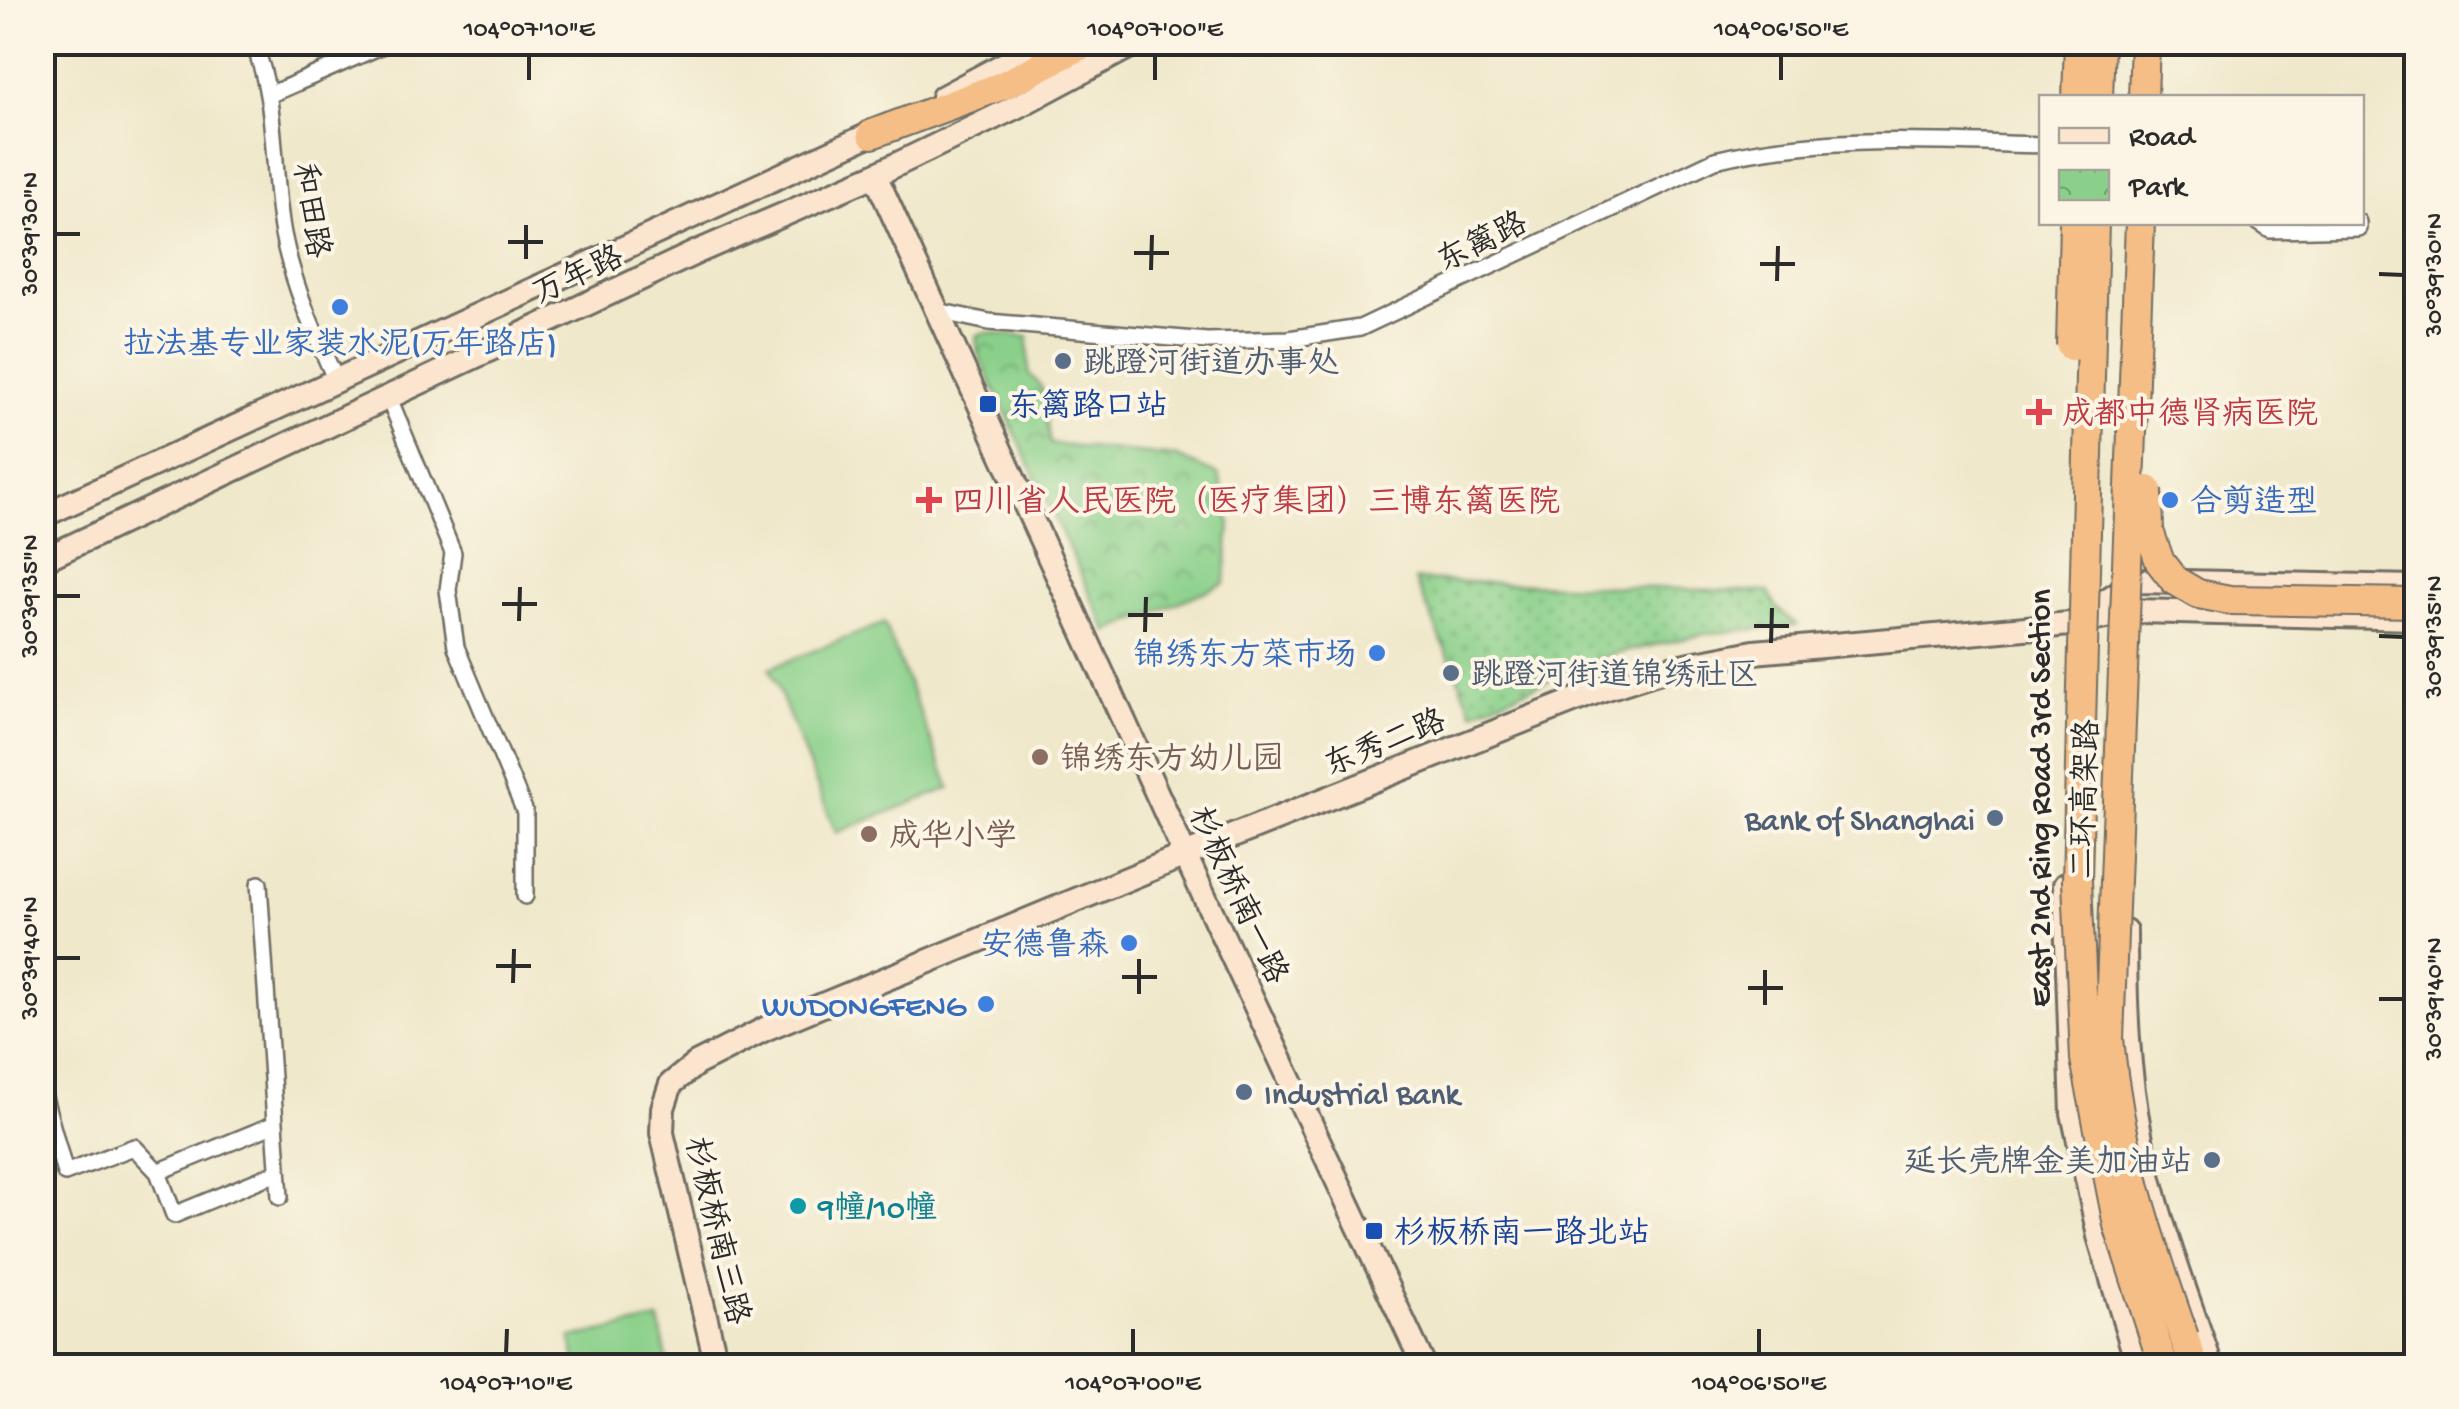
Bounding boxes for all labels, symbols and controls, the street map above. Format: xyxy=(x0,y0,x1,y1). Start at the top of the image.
text: 104°07'10"E xyxy=(462,17,596,46)
text: 104°07'00"E xyxy=(1086,17,1224,46)
text: 104°06'50"E xyxy=(1713,17,1849,46)
legend xyxy=(2039,95,2364,225)
text: Road xyxy=(2129,122,2197,157)
street label: 和田路 xyxy=(282,160,336,261)
text: 30°39'30"N xyxy=(18,172,47,297)
text: Park xyxy=(2128,172,2189,207)
street label: 东篱路 xyxy=(1431,205,1535,283)
text: 30°39'30"N xyxy=(2422,213,2451,338)
street label: 万年路 xyxy=(527,238,631,315)
marker: 拉法基专业家装水泥(万年路店) xyxy=(329,296,351,318)
place label: 拉法基专业家装水泥(万年路店) xyxy=(123,326,557,366)
place label: 跳蹬河街道办事处 xyxy=(1083,346,1339,385)
marker: 跳蹬河街道办事处 xyxy=(1052,350,1074,372)
place label: 东篱路口站 xyxy=(1008,388,1168,428)
marker: 东篱路口站 xyxy=(977,393,999,415)
place label: 成都中德肾病医院 xyxy=(2062,396,2318,436)
marker: 成都中德肾病医院 xyxy=(2026,399,2052,425)
place label: 四川省人民医院（医疗集团）三博东篱医院 xyxy=(952,484,1560,524)
place label: 合剪造型 xyxy=(2190,484,2318,524)
marker: 四川省人民医院（医疗集团）三博东篱医院 xyxy=(916,487,942,513)
marker: 合剪造型 xyxy=(2159,489,2181,511)
text: 30°39'35"N xyxy=(18,534,47,659)
text: 30°39'35"N xyxy=(2422,575,2451,700)
street label: East 2nd Ring Road 3rd Section xyxy=(2024,589,2062,1007)
place label: 锦绣东方菜市场 xyxy=(1133,637,1357,677)
marker: 锦绣东方菜市场 xyxy=(1366,642,1388,664)
place label: 跳蹬河街道锦绣社区 xyxy=(1471,657,1759,697)
marker: 跳蹬河街道锦绣社区 xyxy=(1440,662,1462,684)
street label: 东秀二路 xyxy=(1319,702,1452,787)
street label: 二环高架路 xyxy=(2064,718,2110,880)
place label: 锦绣东方幼儿园 xyxy=(1060,741,1284,781)
marker: 锦绣东方幼儿园 xyxy=(1029,746,1051,768)
street label: 杉板桥南一路 xyxy=(1178,800,1295,991)
place label: Bank of Shanghai xyxy=(1744,804,1975,842)
marker: Bank of Shanghai xyxy=(1984,807,2006,829)
place label: 成华小学 xyxy=(889,818,1017,858)
marker: 成华小学 xyxy=(858,823,880,845)
text: 30°39'40"N xyxy=(18,897,47,1021)
place label: 安德鲁森 xyxy=(981,927,1109,967)
marker: 安德鲁森 xyxy=(1118,932,1140,954)
text: 30°39'40"N xyxy=(2422,938,2451,1062)
place label: WUDONGFENG xyxy=(762,990,968,1028)
marker: WUDONGFENG xyxy=(975,993,997,1015)
place label: Industrial Bank xyxy=(1264,1078,1462,1116)
marker: Industrial Bank xyxy=(1233,1081,1255,1103)
street label: 杉板桥南三路 xyxy=(674,1133,756,1329)
place label: 延长壳牌金美加油站 xyxy=(1904,1144,2192,1184)
marker: 延长壳牌金美加油站 xyxy=(2201,1149,2223,1171)
place label: 9幢/10幢 xyxy=(817,1191,937,1230)
marker: 9幢/10幢 xyxy=(787,1195,809,1217)
place label: 杉板桥南一路北站 xyxy=(1394,1215,1650,1255)
marker: 杉板桥南一路北站 xyxy=(1363,1220,1385,1242)
text: 104°07'10"E xyxy=(439,1371,573,1400)
text: 104°07'00"E xyxy=(1064,1371,1202,1400)
text: 104°06'50"E xyxy=(1691,1371,1827,1400)

